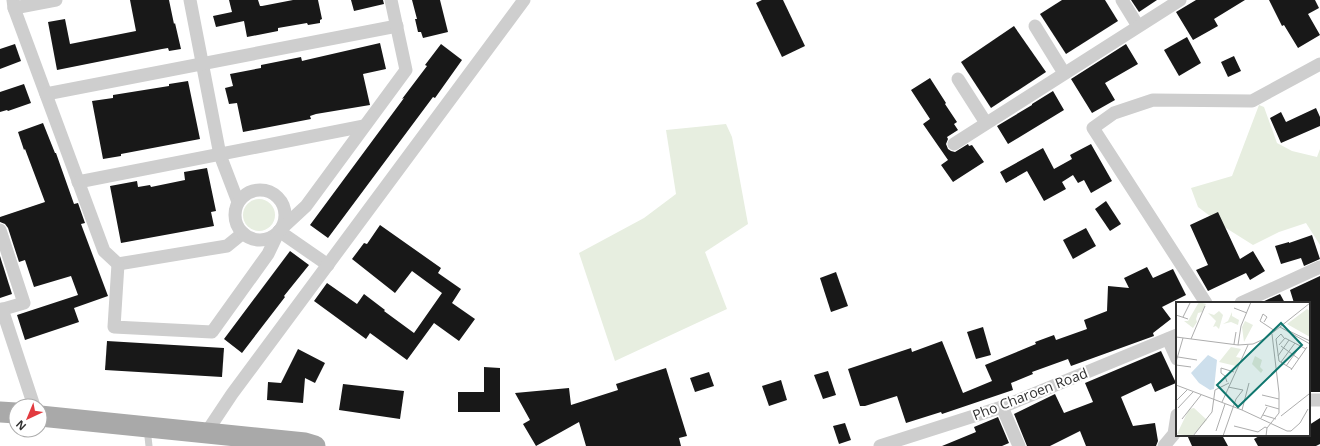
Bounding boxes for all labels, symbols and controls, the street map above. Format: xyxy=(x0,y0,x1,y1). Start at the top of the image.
inset map xyxy=(1176,302,1310,436)
street label: Pho Charoen Road xyxy=(970,363,1090,424)
north arrow xyxy=(8,398,48,438)
text: N xyxy=(12,417,29,434)

